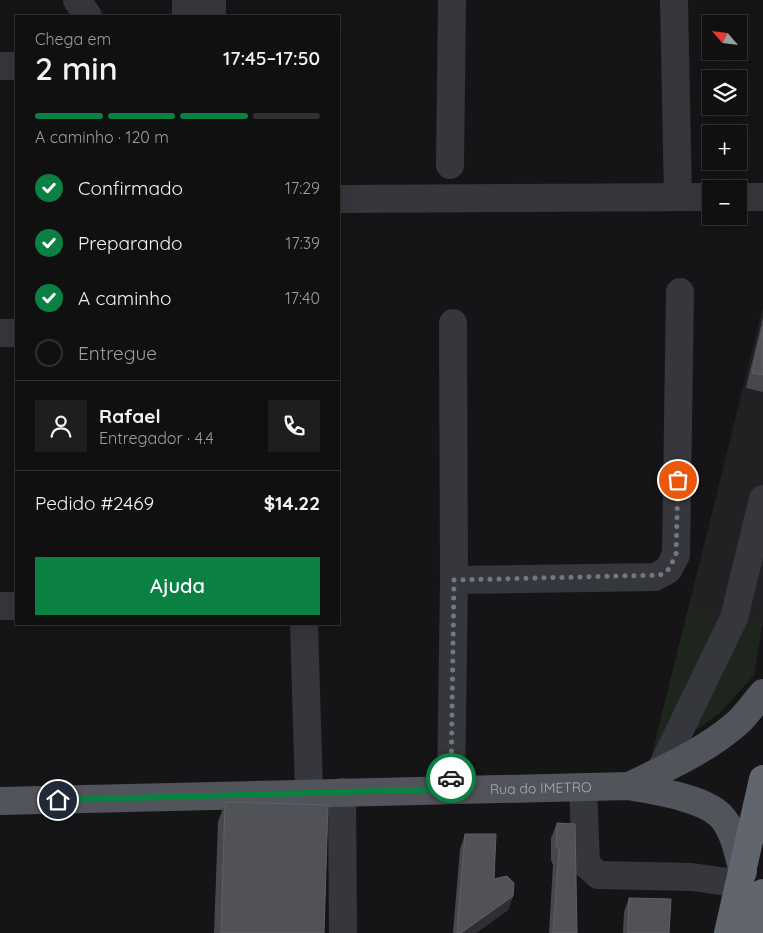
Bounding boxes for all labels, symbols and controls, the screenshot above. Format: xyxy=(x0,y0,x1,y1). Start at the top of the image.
north arrow xyxy=(702,15,748,60)
map controls xyxy=(702,15,747,225)
text: Chega em xyxy=(35,29,111,49)
text: 17:45–17:50 xyxy=(223,46,320,70)
text: 2 min xyxy=(35,48,118,88)
button: layers xyxy=(702,70,747,115)
button: + xyxy=(702,125,747,170)
text: A caminho · 120 m xyxy=(35,127,169,147)
icon: check xyxy=(35,174,63,202)
text: Confirmado xyxy=(78,176,183,200)
text: 17:29 xyxy=(285,178,320,198)
button: − xyxy=(702,180,747,225)
icon: check xyxy=(35,229,63,257)
text: Preparando xyxy=(78,231,183,255)
text: 17:39 xyxy=(286,233,320,253)
icon: check xyxy=(35,284,63,312)
text: A caminho xyxy=(78,286,171,310)
text: 17:40 xyxy=(285,288,320,308)
text: Entregue xyxy=(78,341,157,365)
button: person xyxy=(35,400,87,452)
button: phone xyxy=(268,400,320,452)
text: Rafael xyxy=(99,404,161,428)
text: Entregador · 4.4 xyxy=(99,428,214,448)
pin xyxy=(657,459,699,501)
icon: bag xyxy=(664,466,692,494)
text: Pedido #2469 xyxy=(35,491,154,515)
text: $14.22 xyxy=(264,491,320,515)
button: Ajuda xyxy=(35,557,320,615)
courier xyxy=(426,753,476,803)
icon: car xyxy=(437,764,465,792)
street label: Rua do IMETRO xyxy=(490,778,592,798)
pin xyxy=(37,779,79,821)
icon: home xyxy=(44,786,72,814)

